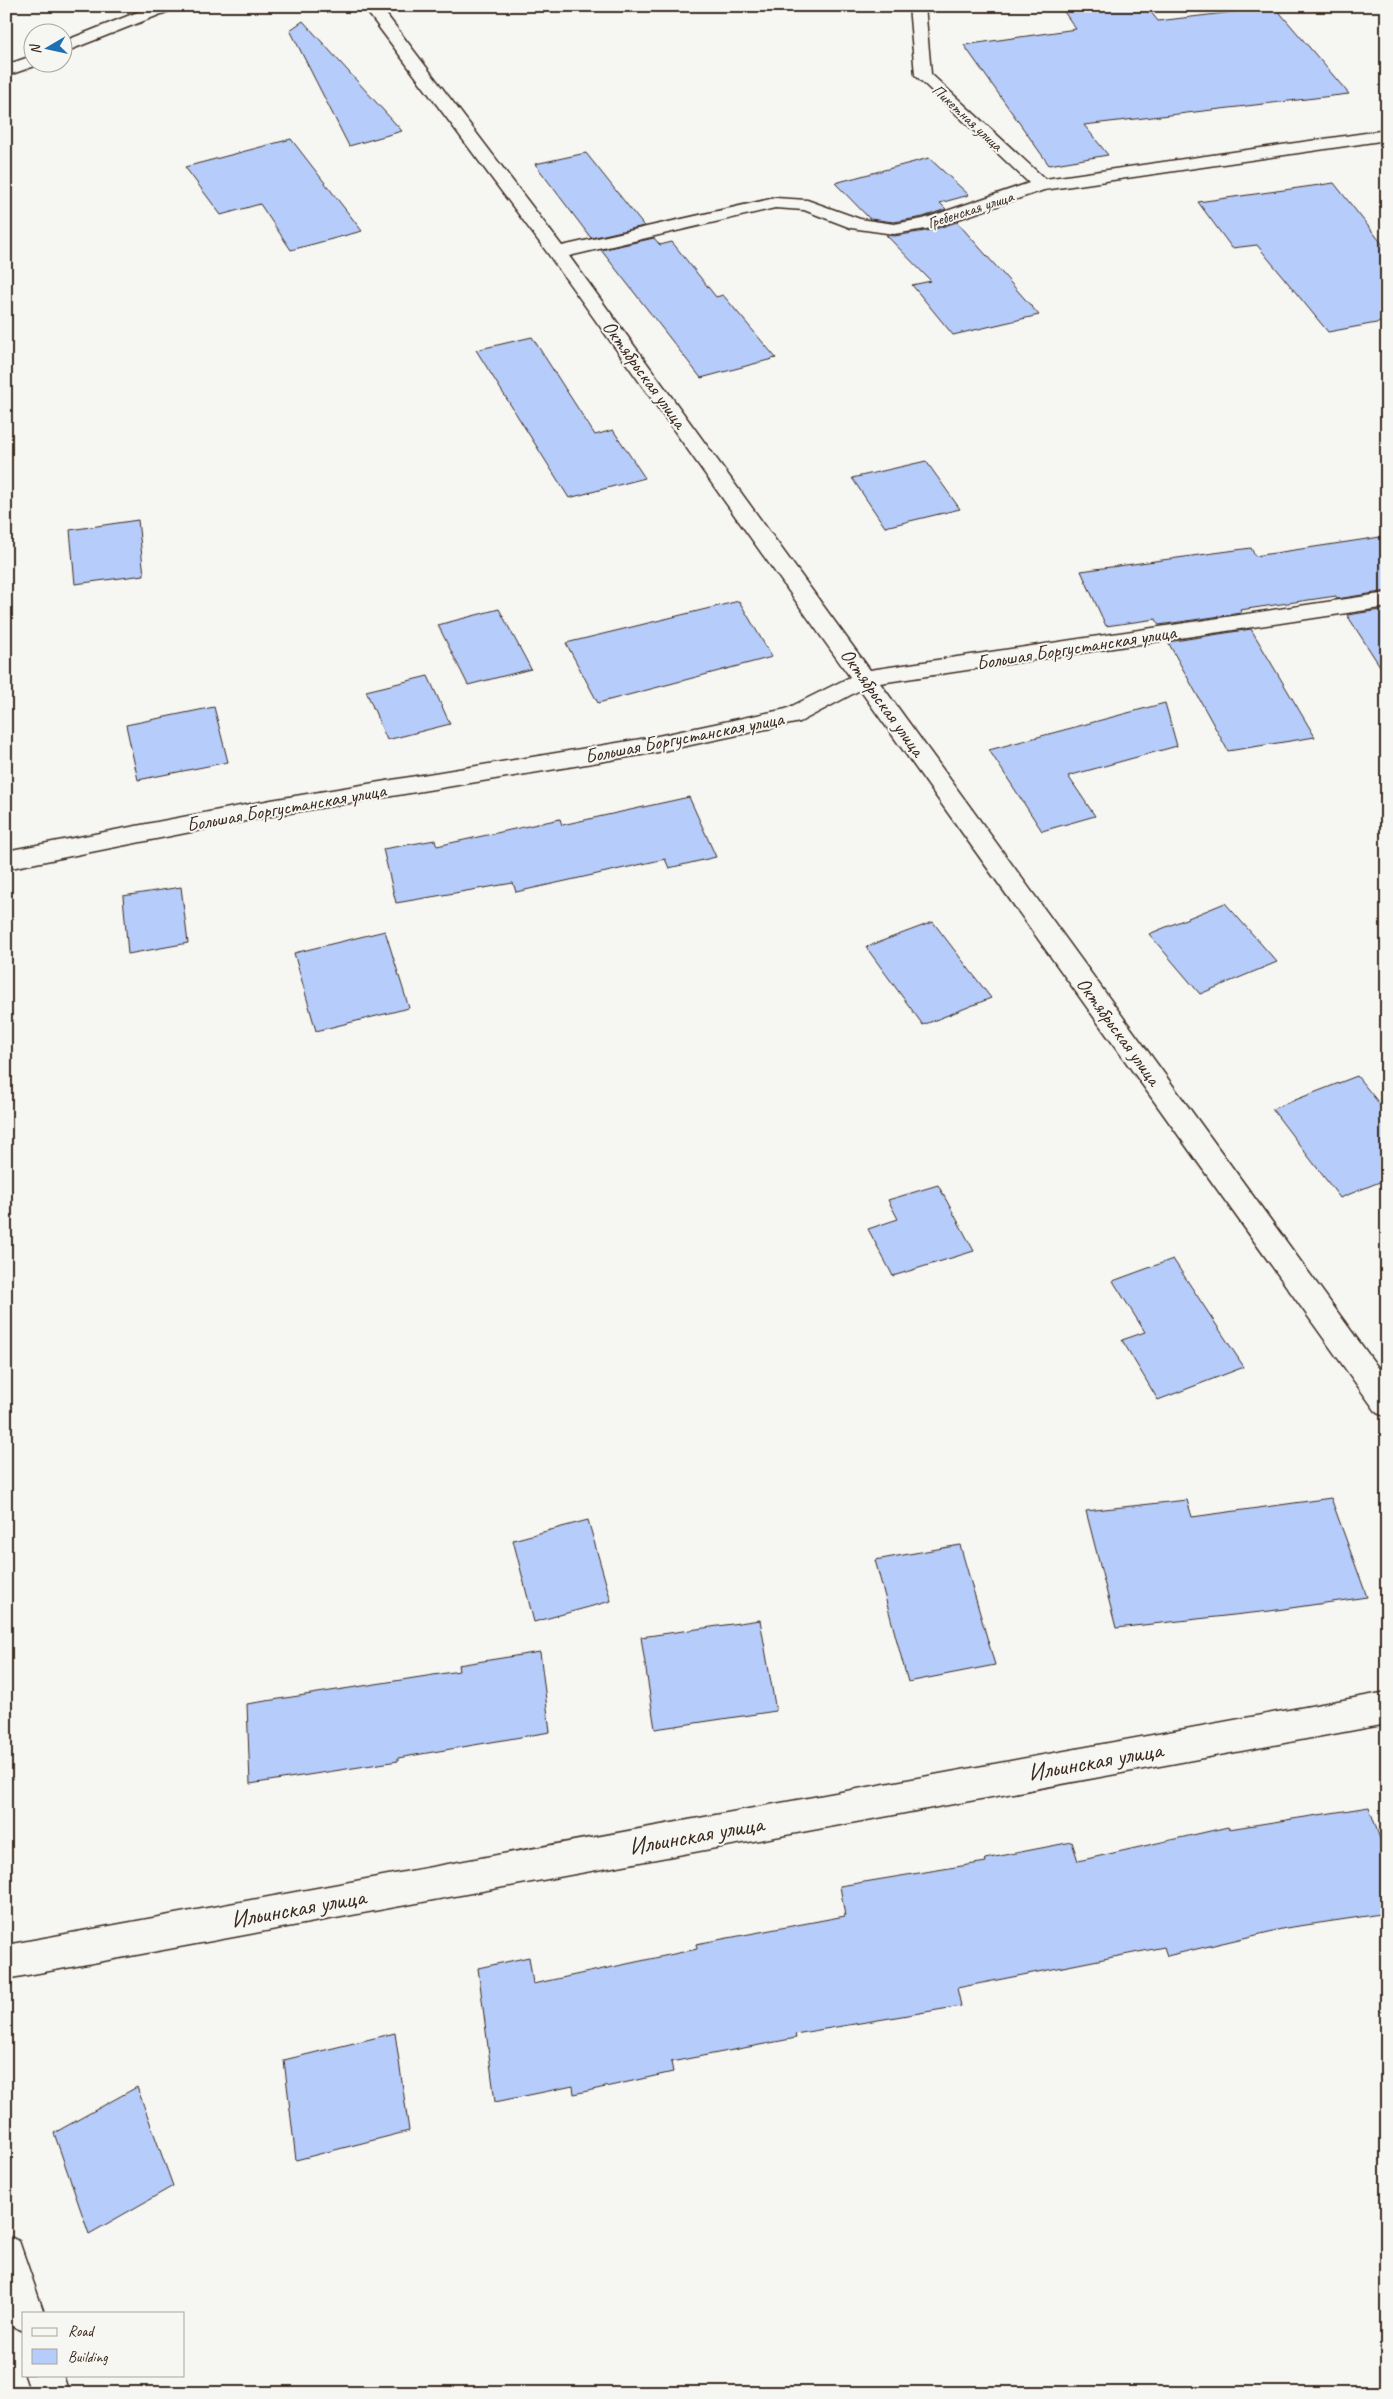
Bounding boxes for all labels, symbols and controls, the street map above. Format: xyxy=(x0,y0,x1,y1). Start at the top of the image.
north arrow xyxy=(22,22,72,72)
text: N xyxy=(26,42,45,56)
street label: Пикетная улица xyxy=(928,80,1008,156)
street label: Гребенская улица xyxy=(925,186,1017,233)
street label: Октябрьская улица xyxy=(597,315,693,435)
street label: Большая Боргустанская улица xyxy=(974,619,1180,676)
street label: Октябрьская улица xyxy=(835,643,931,763)
street label: Большая Боргустанская улица xyxy=(583,706,787,769)
street label: Большая Боргустанская улица xyxy=(185,777,390,837)
street label: Октябрьская улица xyxy=(1071,972,1167,1092)
street label: Ильинская улица xyxy=(1025,1734,1167,1788)
street label: Ильинская улица xyxy=(626,1808,768,1862)
street label: Ильинская улица xyxy=(228,1881,370,1935)
legend xyxy=(22,2312,185,2376)
text: Road xyxy=(68,2322,95,2341)
text: Building xyxy=(68,2348,108,2367)

